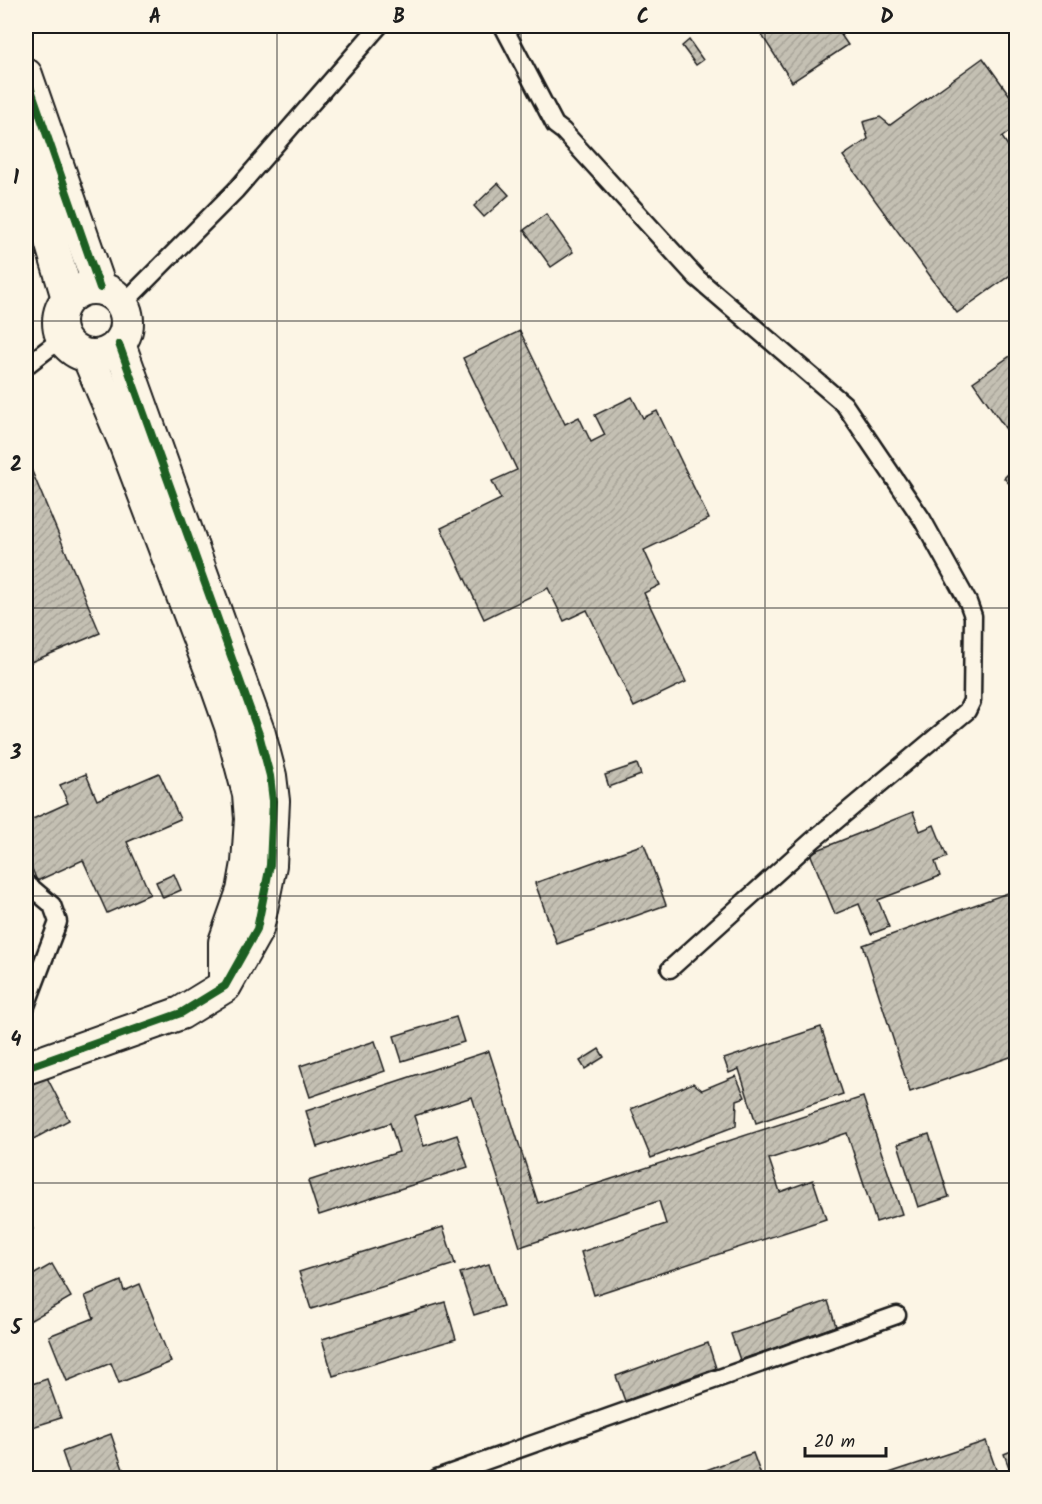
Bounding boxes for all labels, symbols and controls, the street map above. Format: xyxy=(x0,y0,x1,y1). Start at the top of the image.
text: A xyxy=(149,2,161,34)
text: B xyxy=(393,2,405,34)
text: C xyxy=(637,2,649,34)
text: D xyxy=(880,2,894,34)
text: 1 xyxy=(13,163,19,195)
text: 2 xyxy=(10,450,22,482)
text: 3 xyxy=(10,738,22,770)
text: 4 xyxy=(11,1025,22,1057)
text: 5 xyxy=(10,1313,23,1345)
scale bar xyxy=(805,1420,886,1458)
text: 20 m xyxy=(814,1428,855,1457)

